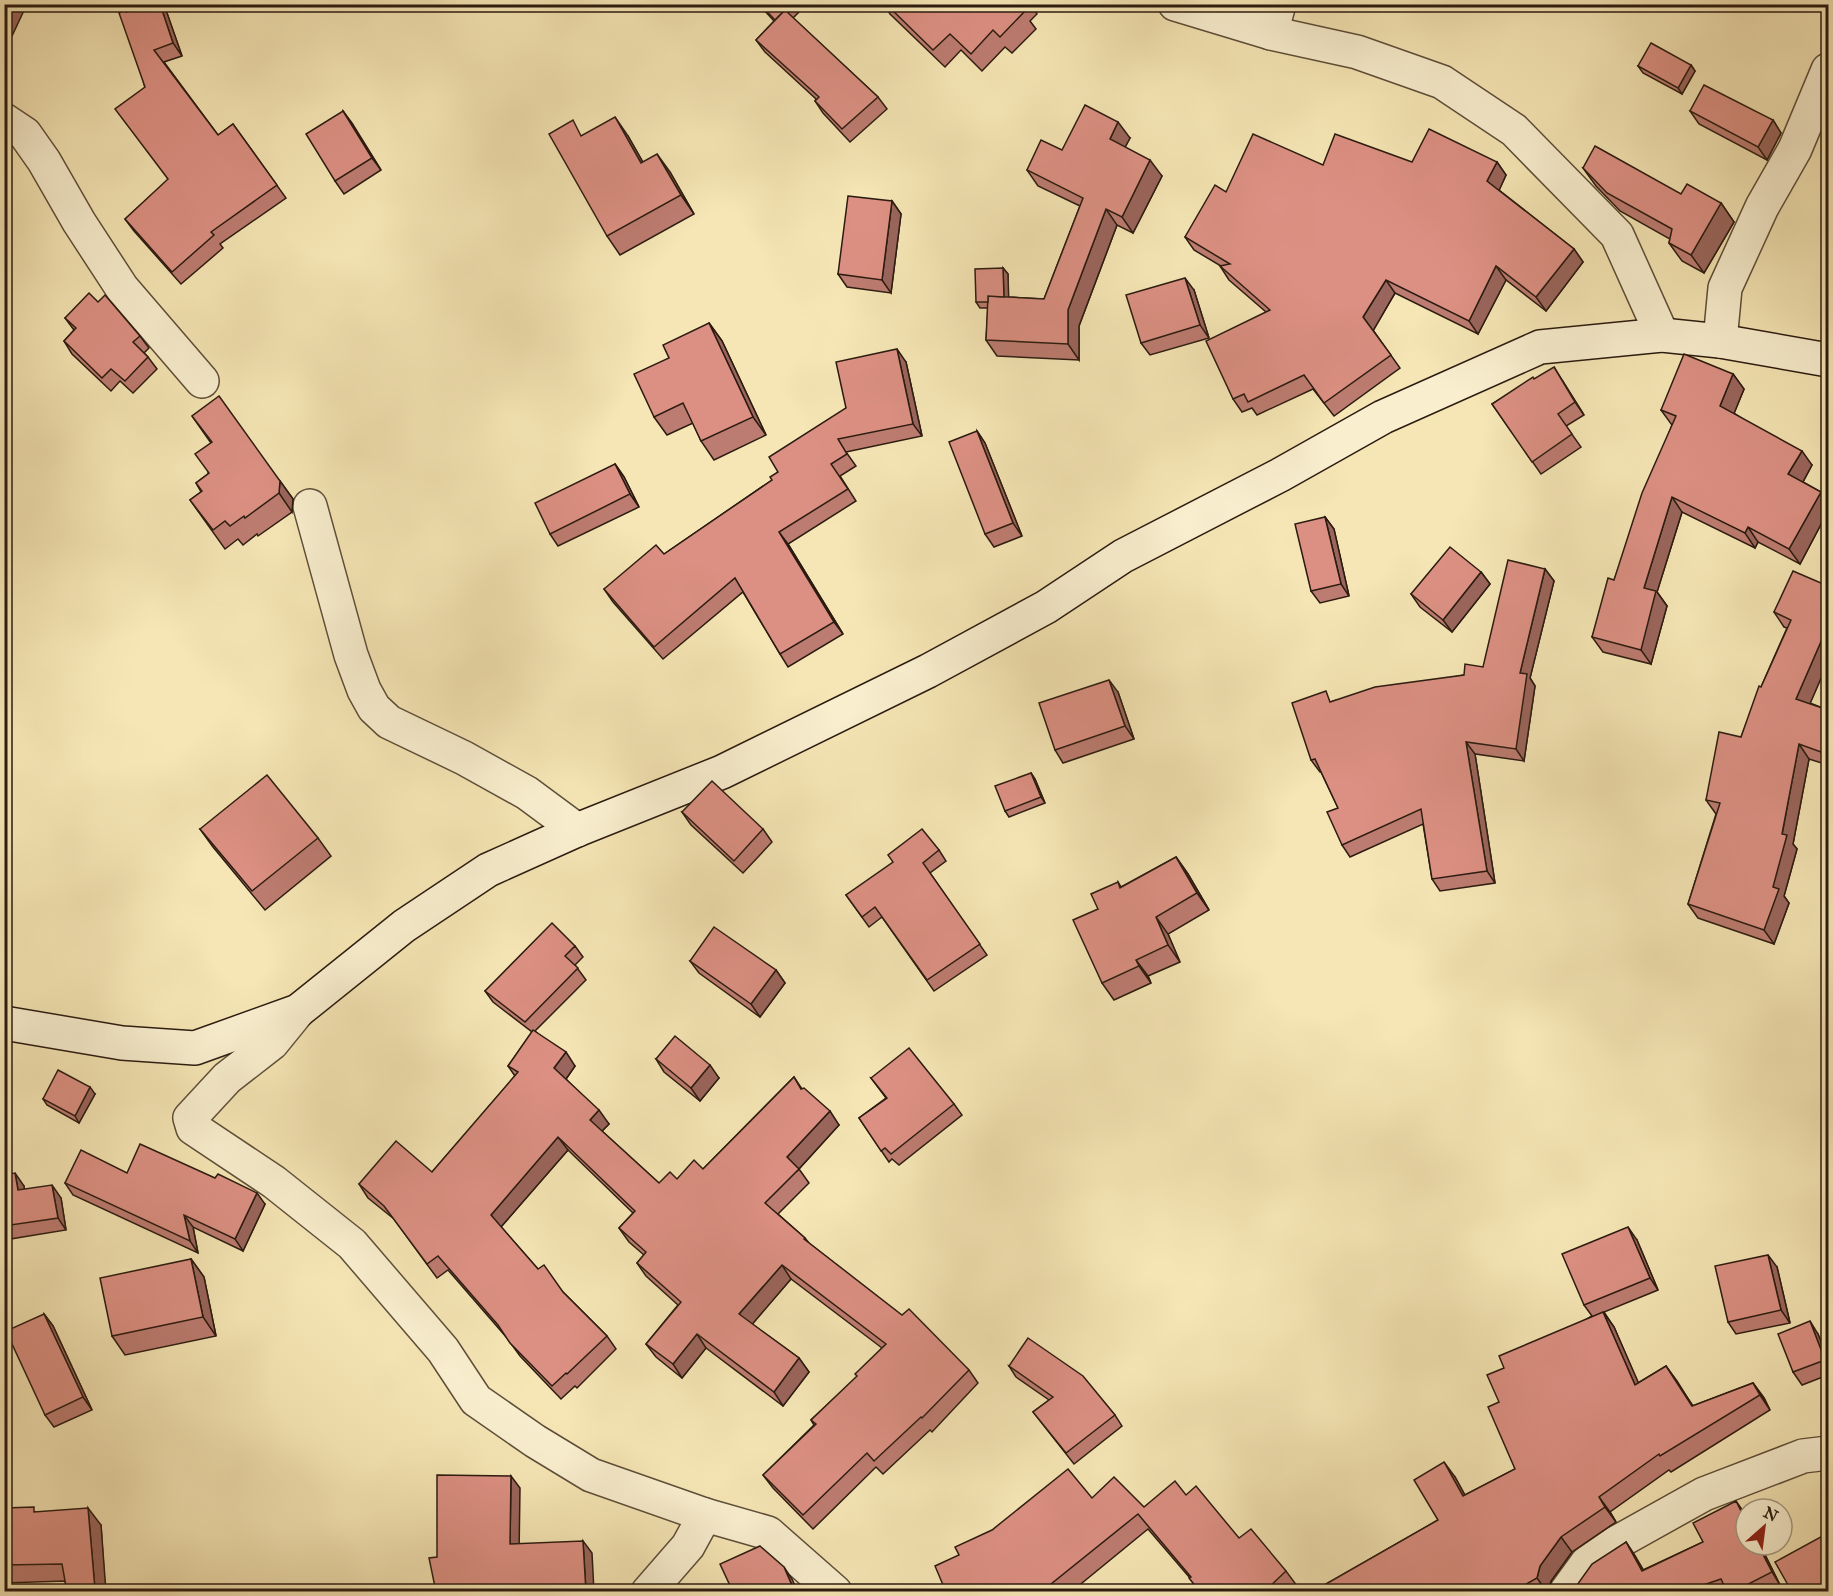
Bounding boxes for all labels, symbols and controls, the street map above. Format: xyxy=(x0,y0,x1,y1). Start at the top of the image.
north arrow xyxy=(1734,1497,1794,1557)
text: N xyxy=(1760,1503,1782,1526)

